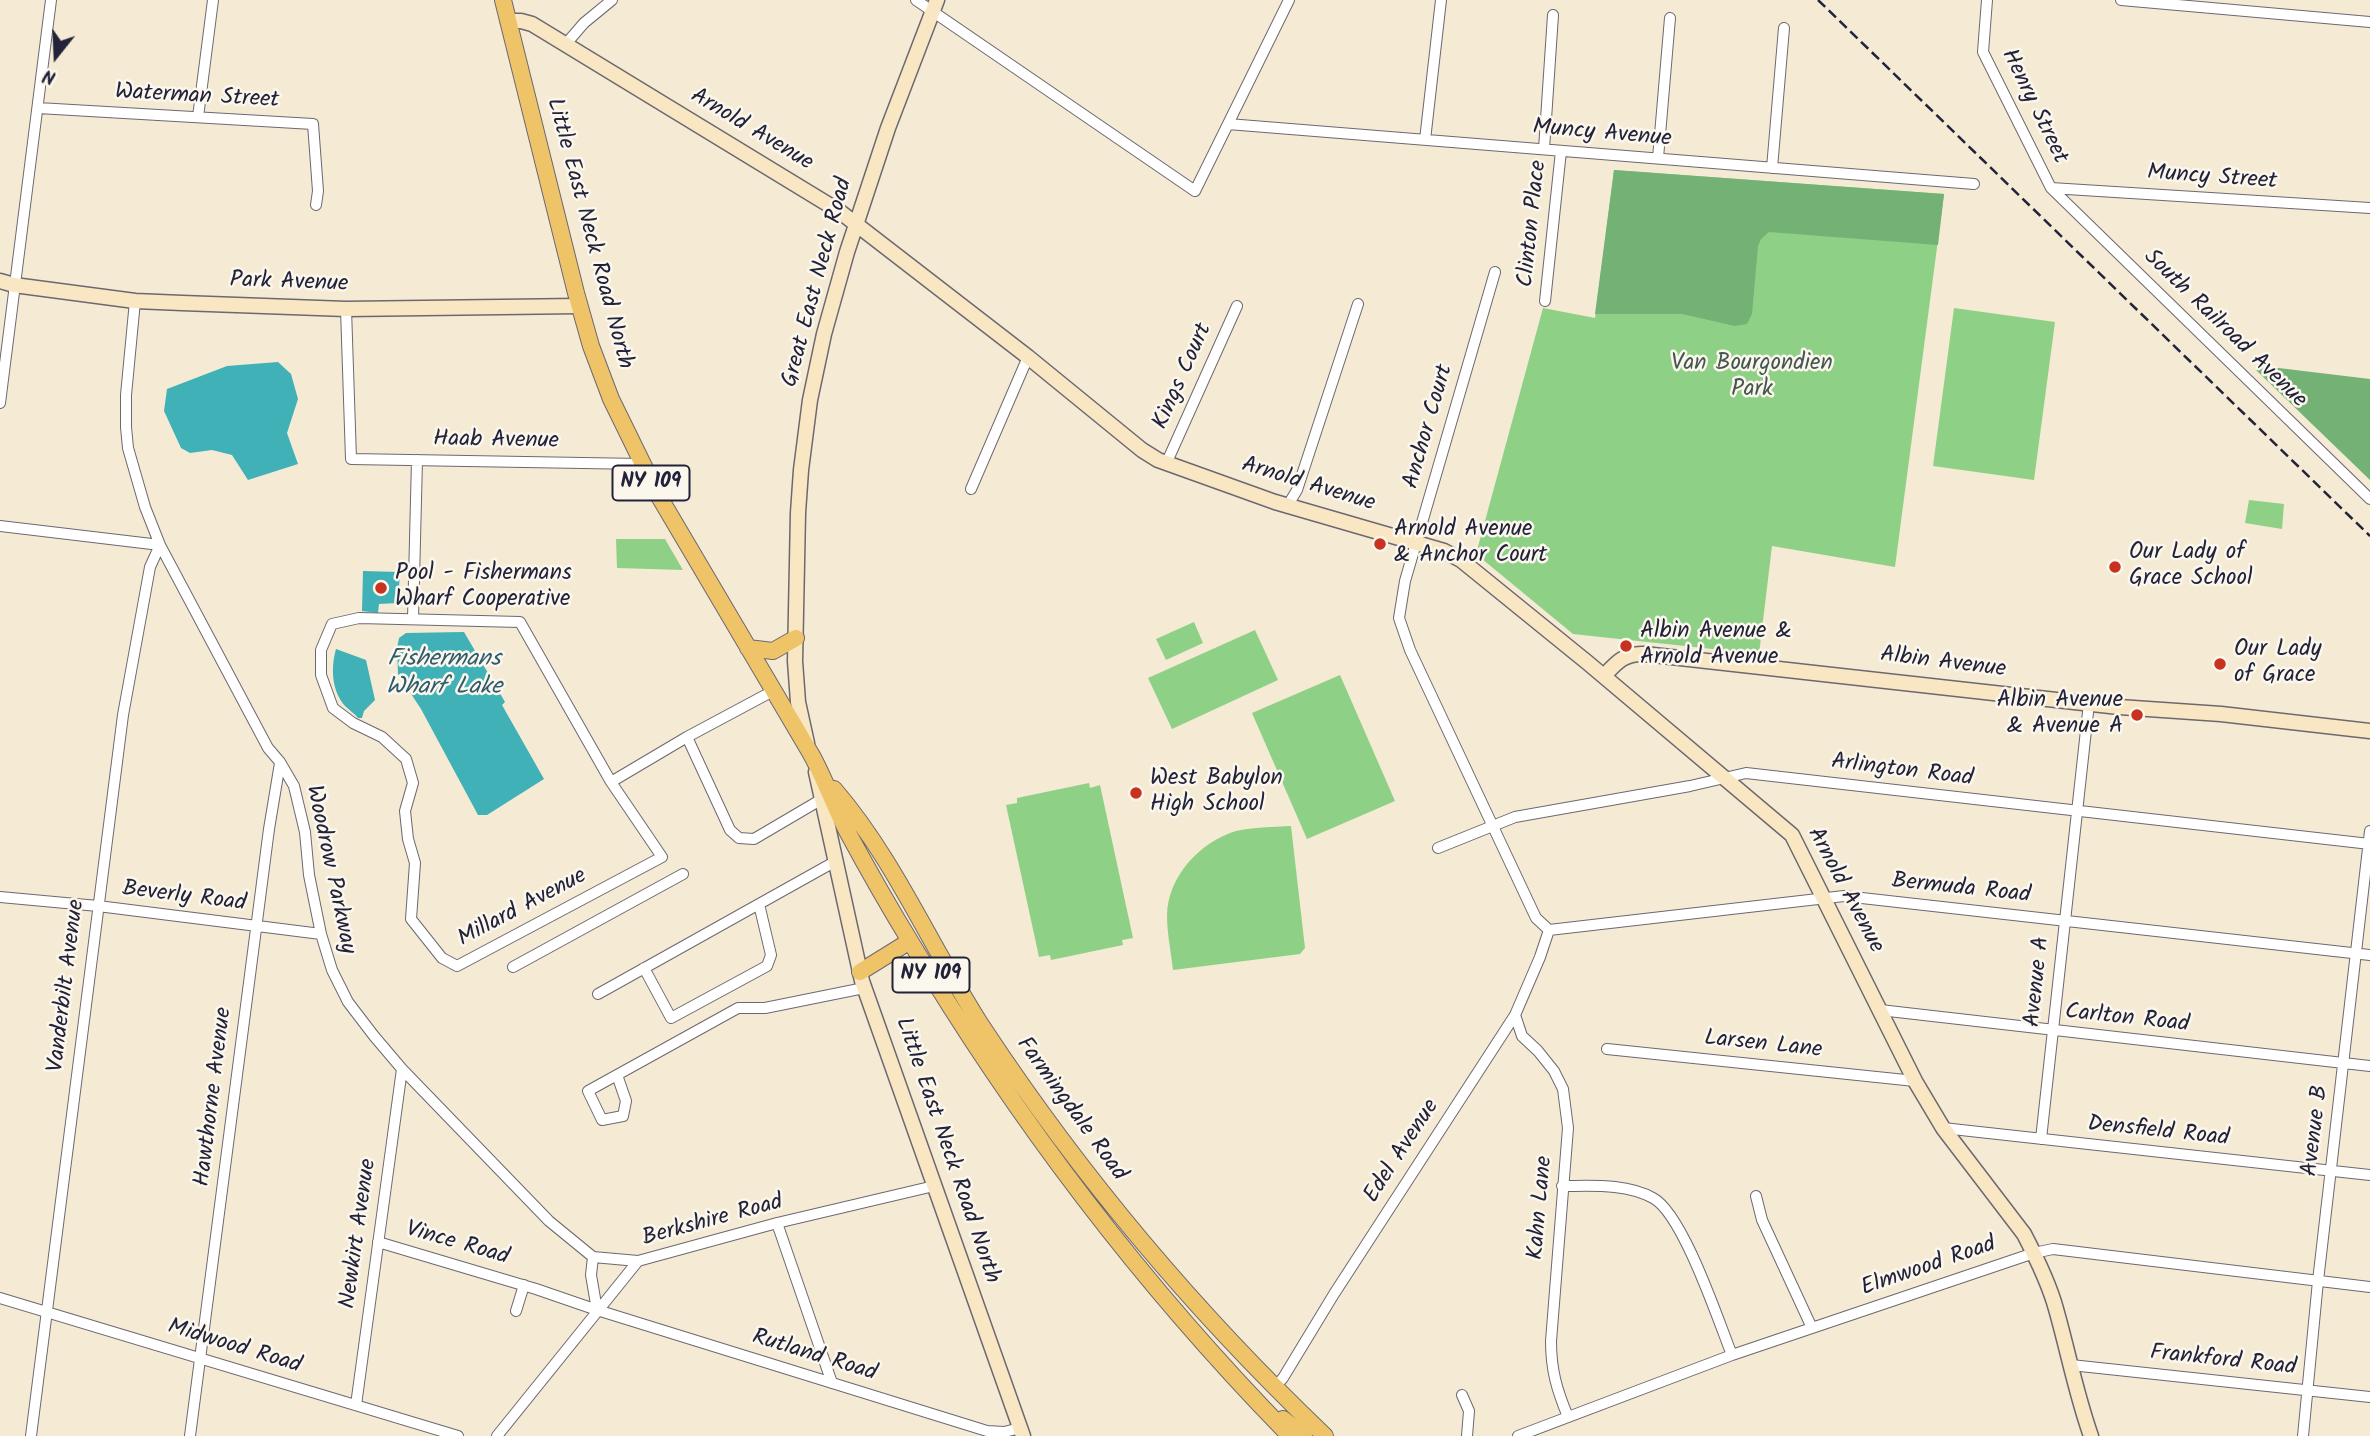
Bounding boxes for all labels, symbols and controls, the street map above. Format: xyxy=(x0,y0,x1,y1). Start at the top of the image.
north arrow xyxy=(21,21,91,91)
street label: Henry Street xyxy=(1993,45,2073,169)
text: N xyxy=(39,60,60,92)
street label: Waterman Street xyxy=(114,80,280,116)
street label: Arnold Avenue xyxy=(685,84,817,178)
street label: Little East Neck Road North xyxy=(538,95,638,373)
street label: Muncy Avenue xyxy=(1531,115,1673,155)
street label: Clinton Place xyxy=(1514,159,1554,289)
street label: Muncy Street xyxy=(2146,161,2278,197)
street label: Great East Neck Road xyxy=(778,175,860,391)
street label: South Railroad Avenue xyxy=(2136,245,2312,415)
street label: Park Avenue xyxy=(229,268,349,300)
street label: Kings Court xyxy=(1148,320,1220,434)
park label: Van Bourgondien Park xyxy=(1671,351,1833,405)
street label: Anchor Court xyxy=(1399,362,1461,492)
street label: Haab Avenue xyxy=(433,427,559,457)
street label: Arnold Avenue xyxy=(1238,453,1378,519)
road number: NY 109 xyxy=(612,466,690,500)
place label: Arnold Avenue & Anchor Court xyxy=(1394,517,1547,571)
marker: Arnold Avenue & Anchor Court xyxy=(1372,536,1388,552)
place label: Our Lady of Grace School xyxy=(2129,540,2253,594)
marker: Our Lady of Grace School xyxy=(2107,559,2123,575)
place label: Pool - Fishermans Wharf Cooperative xyxy=(395,561,572,615)
marker: Pool - Fishermans Wharf Cooperative xyxy=(373,580,389,596)
place label: Albin Avenue & Arnold Avenue xyxy=(1640,619,1792,673)
place label: Our Lady of Grace xyxy=(2234,637,2322,691)
marker: Albin Avenue & Arnold Avenue xyxy=(1618,638,1634,654)
street label: Albin Avenue xyxy=(1879,643,2007,685)
water label: Fishermans Wharf Lake xyxy=(386,647,502,703)
marker: Our Lady of Grace xyxy=(2212,656,2228,672)
place label: Albin Avenue & Avenue A xyxy=(1997,688,2123,742)
marker: Albin Avenue & Avenue A xyxy=(2129,707,2145,723)
street label: Arlington Road xyxy=(1829,750,1975,794)
place label: West Babylon High School xyxy=(1150,766,1283,820)
street label: Woodrow Parkway xyxy=(298,783,360,957)
marker: West Babylon High School xyxy=(1128,785,1144,801)
street label: Arnold Avenue xyxy=(1799,823,1889,959)
street label: Millard Avenue xyxy=(454,864,592,954)
street label: Bermuda Road xyxy=(1890,869,2032,911)
street label: Beverly Road xyxy=(121,877,247,919)
street label: Vanderbilt Avenue xyxy=(44,898,92,1074)
street label: Avenue A xyxy=(2021,935,2057,1029)
road number: NY 109 xyxy=(892,958,970,992)
street label: Carlton Road xyxy=(2064,1000,2190,1040)
street label: Hawthorne Avenue xyxy=(190,1006,240,1188)
street label: Little East Neck Road North xyxy=(887,1014,1005,1288)
street label: Larsen Lane xyxy=(1703,1026,1823,1066)
street label: Farmingdale Road xyxy=(1009,1033,1131,1187)
street label: Avenue B xyxy=(2298,1084,2336,1178)
street label: Edel Avenue xyxy=(1359,1095,1447,1209)
street label: Densfield Road xyxy=(2086,1112,2230,1154)
street label: Kahn Lane xyxy=(1524,1155,1560,1261)
street label: Newkirt Avenue xyxy=(336,1157,384,1311)
street label: Berkshire Road xyxy=(640,1190,786,1254)
street label: Vince Road xyxy=(402,1217,512,1273)
street label: Elmwood Road xyxy=(1858,1232,2000,1304)
street label: Midwood Road xyxy=(164,1315,304,1381)
street label: Rutland Road xyxy=(748,1325,880,1389)
street label: Frankford Road xyxy=(2148,1341,2298,1383)

